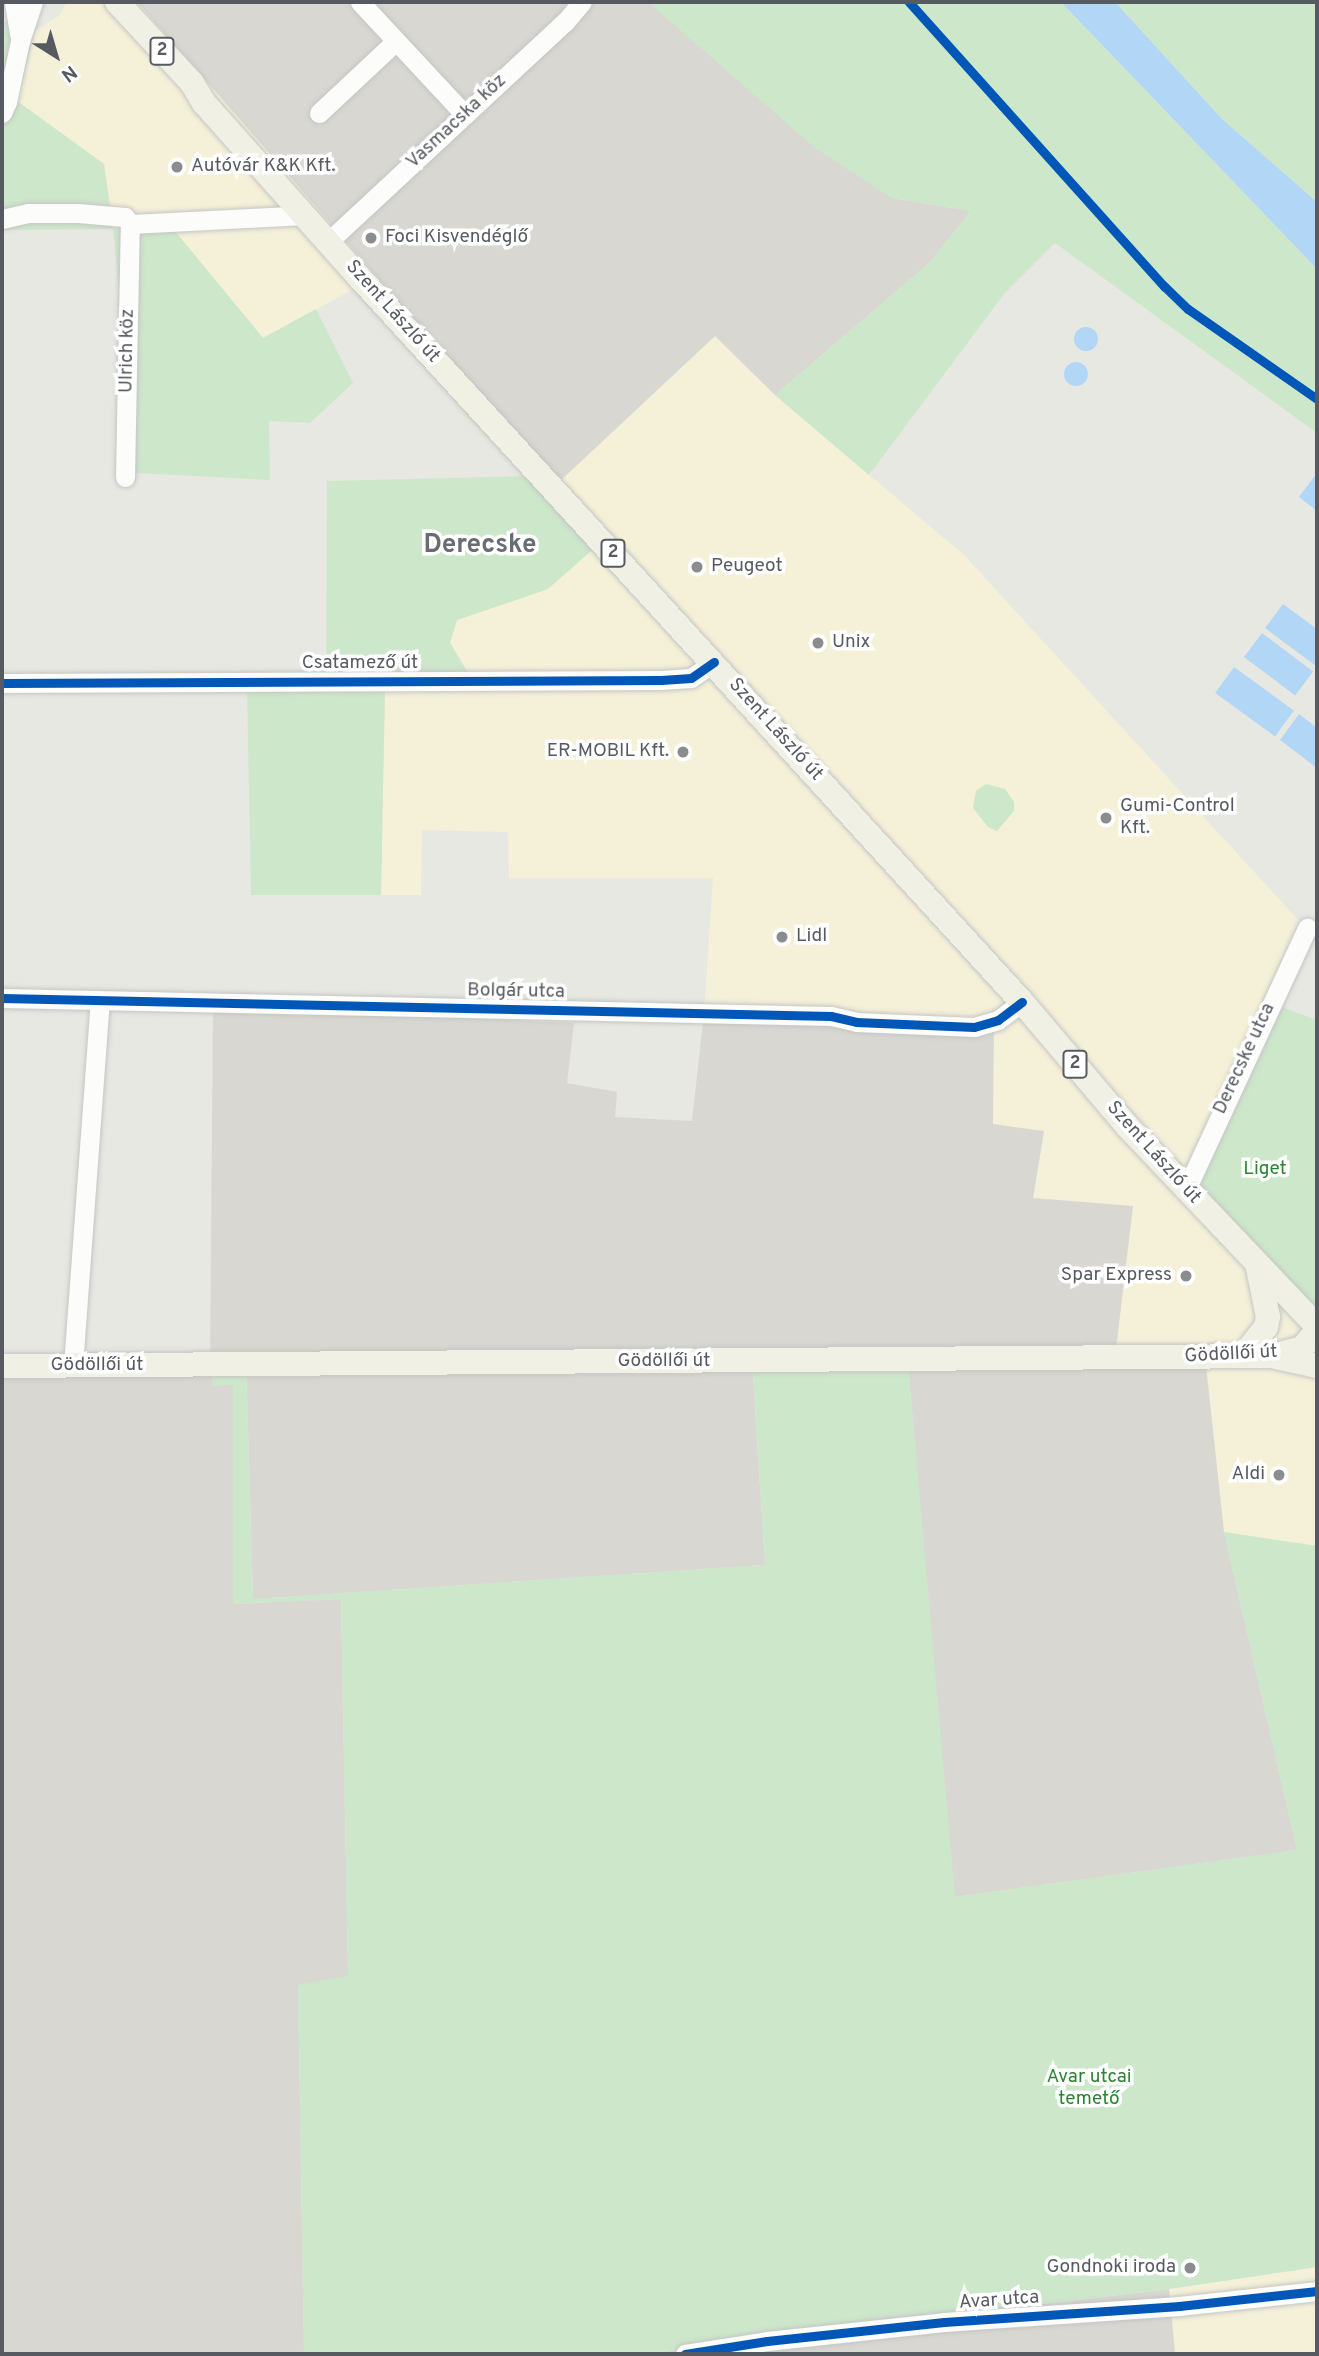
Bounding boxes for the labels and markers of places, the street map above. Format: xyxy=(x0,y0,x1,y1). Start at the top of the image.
place label: Autóvár K&K Kft. xyxy=(191,156,335,178)
marker: Autóvár K&K Kft. xyxy=(169,159,185,175)
place label: Foci Kisvendéglő xyxy=(385,227,528,249)
marker: Foci Kisvendéglő xyxy=(363,230,379,246)
place label: Peugeot xyxy=(711,556,783,578)
marker: Peugeot xyxy=(689,559,705,575)
place label: Unix xyxy=(832,632,870,654)
marker: Unix xyxy=(810,635,826,651)
place label: ER-MOBIL Kft. xyxy=(546,741,669,763)
marker: ER-MOBIL Kft. xyxy=(675,744,691,760)
place label: Gumi-Control Kft. xyxy=(1120,796,1235,840)
marker: Gumi-Control Kft. xyxy=(1098,810,1114,826)
place label: Lidl xyxy=(796,926,827,948)
marker: Lidl xyxy=(774,929,790,945)
place label: Spar Express xyxy=(1061,1265,1172,1287)
marker: Spar Express xyxy=(1178,1268,1194,1284)
place label: Aldi xyxy=(1232,1464,1265,1486)
marker: Aldi xyxy=(1271,1467,1287,1483)
place label: Gondnoki iroda xyxy=(1046,2257,1176,2279)
marker: Gondnoki iroda xyxy=(1182,2260,1198,2276)

